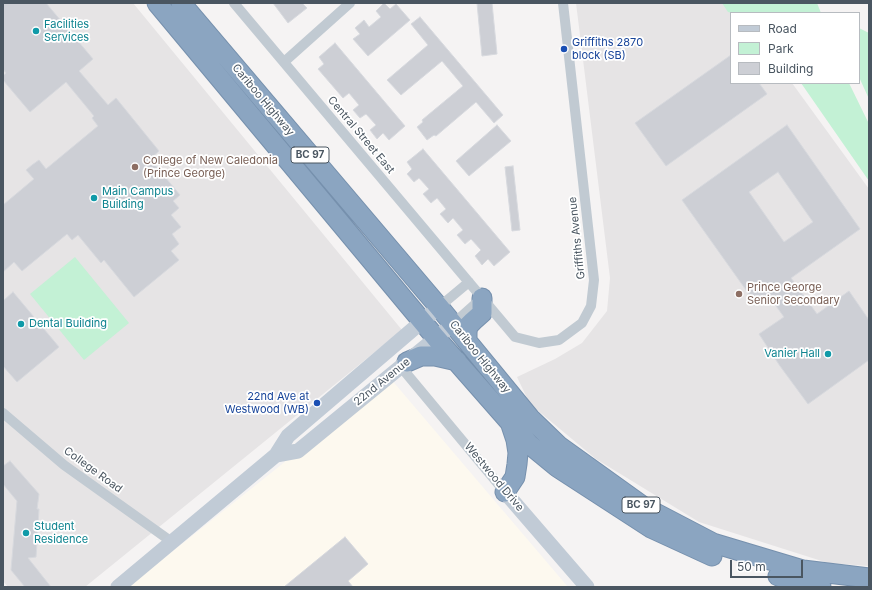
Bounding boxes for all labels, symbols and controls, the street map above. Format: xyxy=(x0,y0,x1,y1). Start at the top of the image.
legend xyxy=(730,12,860,84)
place label: Facilities Services xyxy=(44,18,89,44)
text: Road xyxy=(768,21,797,36)
marker: Facilities Services xyxy=(31,26,41,36)
place label: Griffiths 2870 block (SB) xyxy=(572,36,643,62)
text: Park xyxy=(768,41,794,56)
marker: Griffiths 2870 block (SB) xyxy=(559,44,569,54)
street label: Cariboo Highway xyxy=(229,61,297,139)
text: Building xyxy=(768,61,813,76)
street label: Central Street East xyxy=(325,94,397,176)
road number: BC 97 xyxy=(291,147,329,163)
place label: College of New Caledonia (Prince George) xyxy=(143,154,278,180)
marker: College of New Caledonia (Prince George) xyxy=(130,162,140,172)
place label: Main Campus Building xyxy=(102,185,173,211)
marker: Main Campus Building xyxy=(89,193,99,203)
street label: Griffiths Avenue xyxy=(566,196,588,280)
place label: Prince George Senior Secondary xyxy=(747,281,840,307)
marker: Prince George Senior Secondary xyxy=(734,289,744,299)
place label: Dental Building xyxy=(29,317,107,331)
street label: Cariboo Highway xyxy=(447,318,513,396)
marker: Dental Building xyxy=(16,319,26,329)
place label: Vanier Hall xyxy=(764,347,820,361)
marker: Vanier Hall xyxy=(823,349,833,359)
street label: 22nd Avenue xyxy=(351,355,413,409)
place label: 22nd Ave at Westwood (WB) xyxy=(225,390,309,416)
marker: 22nd Ave at Westwood (WB) xyxy=(312,398,322,408)
street label: Westwood Drive xyxy=(462,440,526,514)
street label: College Road xyxy=(61,444,125,496)
road number: BC 97 xyxy=(622,497,660,513)
place label: Student Residence xyxy=(34,520,88,546)
marker: Student Residence xyxy=(21,528,31,538)
scale bar xyxy=(732,552,805,578)
text: 50 m xyxy=(737,559,766,574)

